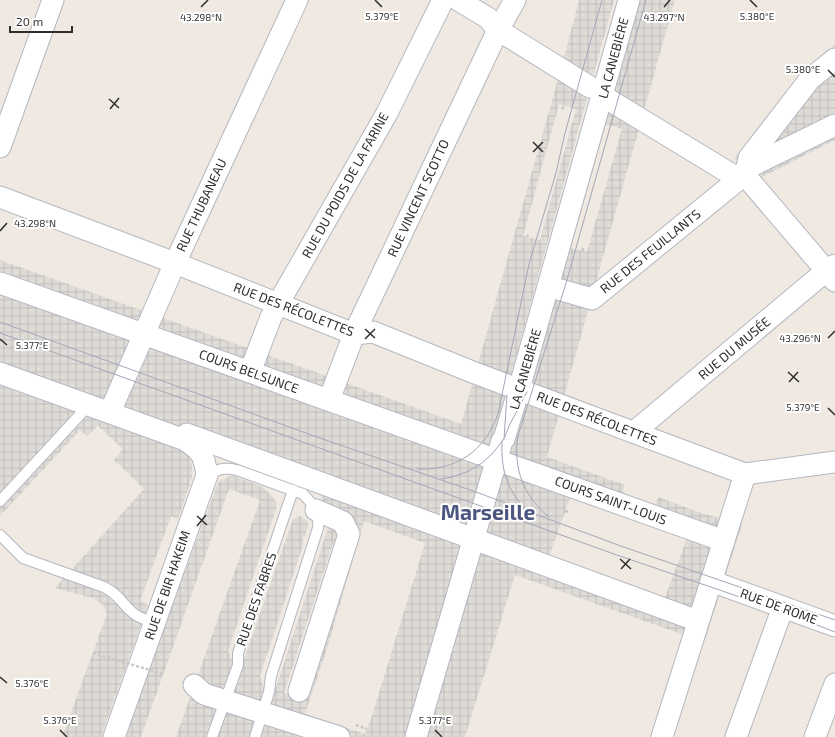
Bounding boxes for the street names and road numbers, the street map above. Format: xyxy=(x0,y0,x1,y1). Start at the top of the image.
street label: LA CANEBIÈRE xyxy=(594,15,632,100)
street label: RUE DU POIDS DE LA FARINE xyxy=(298,109,392,261)
street label: RUE VINCENT SCOTTO xyxy=(384,137,452,259)
street label: RUE THUBANEAU xyxy=(172,156,230,254)
street label: RUE DES FEUILLANTS xyxy=(596,206,704,296)
street label: RUE DES RÉCOLETTES xyxy=(231,278,357,339)
street label: RUE DU MUSÉE xyxy=(694,313,773,383)
street label: LA CANEBIÈRE xyxy=(505,326,544,411)
street label: COURS BELSUNCE xyxy=(197,346,301,396)
street label: RUE DES RÉCOLETTES xyxy=(534,387,660,448)
street label: COURS SAINT-LOUIS xyxy=(553,472,669,528)
street label: RUE DE BIR HAKEIM xyxy=(141,528,193,642)
street label: RUE DES FABRES xyxy=(232,550,280,648)
street label: RUE DE ROME xyxy=(738,585,820,627)

